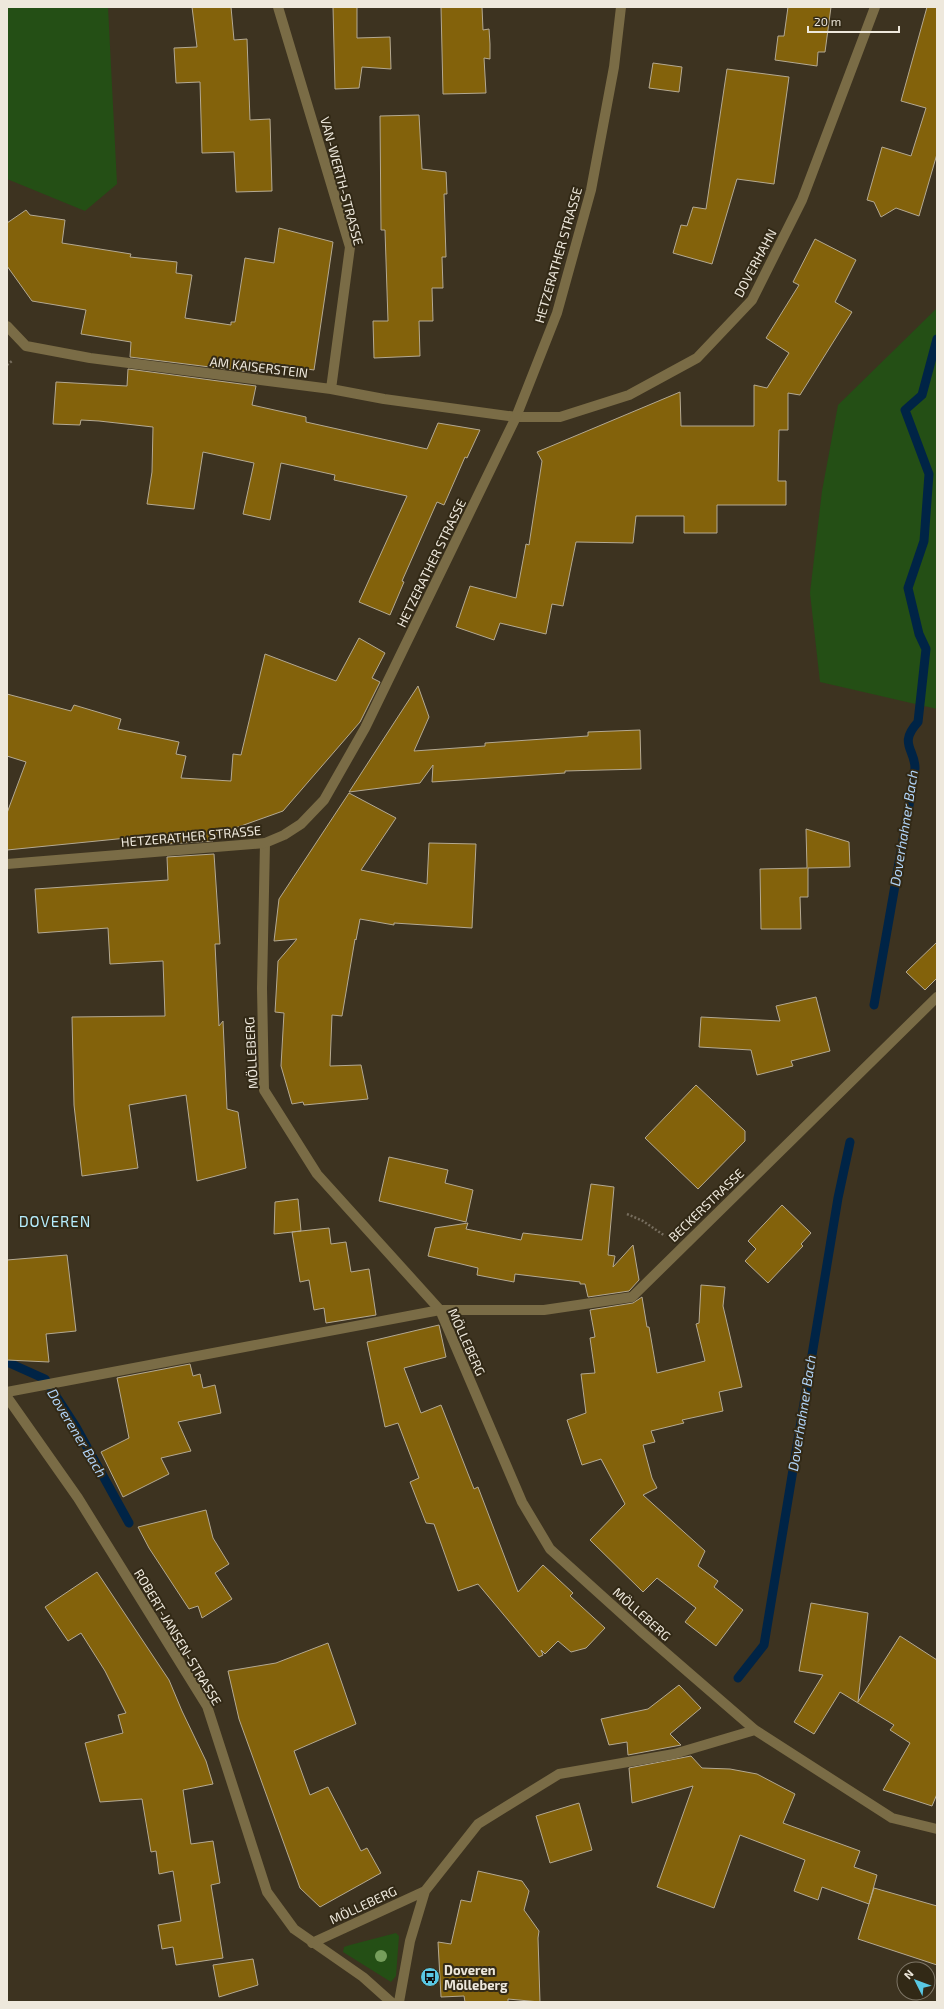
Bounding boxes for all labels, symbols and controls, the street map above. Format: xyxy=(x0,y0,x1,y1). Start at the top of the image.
scale bar xyxy=(808,8,899,34)
text: 20 m xyxy=(814,14,841,28)
street label: VAN-WERTH-STRASSE xyxy=(317,115,367,247)
street label: HETZERATHER STRASSE xyxy=(531,185,585,325)
street label: DOVERHAHN xyxy=(730,226,780,300)
street label: AM KAISERSTEIN xyxy=(209,353,309,381)
street label: HETZERATHER STRASSE xyxy=(393,496,469,630)
water label: Doverhahner Bach xyxy=(886,769,921,887)
street label: HETZERATHER STRASSE xyxy=(120,822,262,850)
street label: MÖLLEBERG xyxy=(241,1016,261,1090)
street label: BECKERSTRASSE xyxy=(665,1165,747,1245)
district label: DOVEREN xyxy=(19,1212,91,1230)
street label: MÖLLEBERG xyxy=(445,1306,489,1378)
water label: Doverhahner Bach xyxy=(784,1354,819,1472)
water label: Doverener Bach xyxy=(44,1385,111,1480)
street label: ROBERT-JANSEN-STRASSE xyxy=(131,1566,225,1708)
street label: MÖLLEBERG xyxy=(610,1584,674,1644)
street label: MÖLLEBERG xyxy=(327,1882,399,1928)
north arrow xyxy=(896,1961,936,2001)
place label: Doveren Mölleberg xyxy=(444,1962,508,1993)
bus stop icon: Doveren Mölleberg xyxy=(419,1966,441,1988)
text: N xyxy=(901,1967,916,1981)

